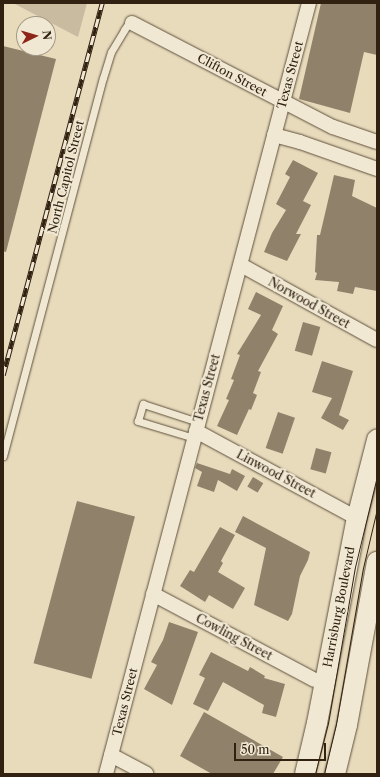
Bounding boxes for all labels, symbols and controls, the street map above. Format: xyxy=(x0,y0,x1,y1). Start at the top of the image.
north arrow xyxy=(16,16,56,56)
text: N xyxy=(40,30,54,40)
street label: Texas Street xyxy=(274,39,306,111)
street label: Clifton Street xyxy=(195,51,269,99)
street label: North Capitol Street xyxy=(45,119,87,235)
street label: Norwood Street xyxy=(266,275,352,331)
street label: Texas Street xyxy=(191,352,223,424)
street label: Linwood Street xyxy=(234,447,318,501)
street label: Harrisburg Boulevard xyxy=(320,545,358,669)
street label: Cowling Street xyxy=(193,611,275,663)
street label: Texas Street xyxy=(110,666,140,738)
scale bar xyxy=(236,735,328,761)
text: 50 m xyxy=(241,742,270,757)

